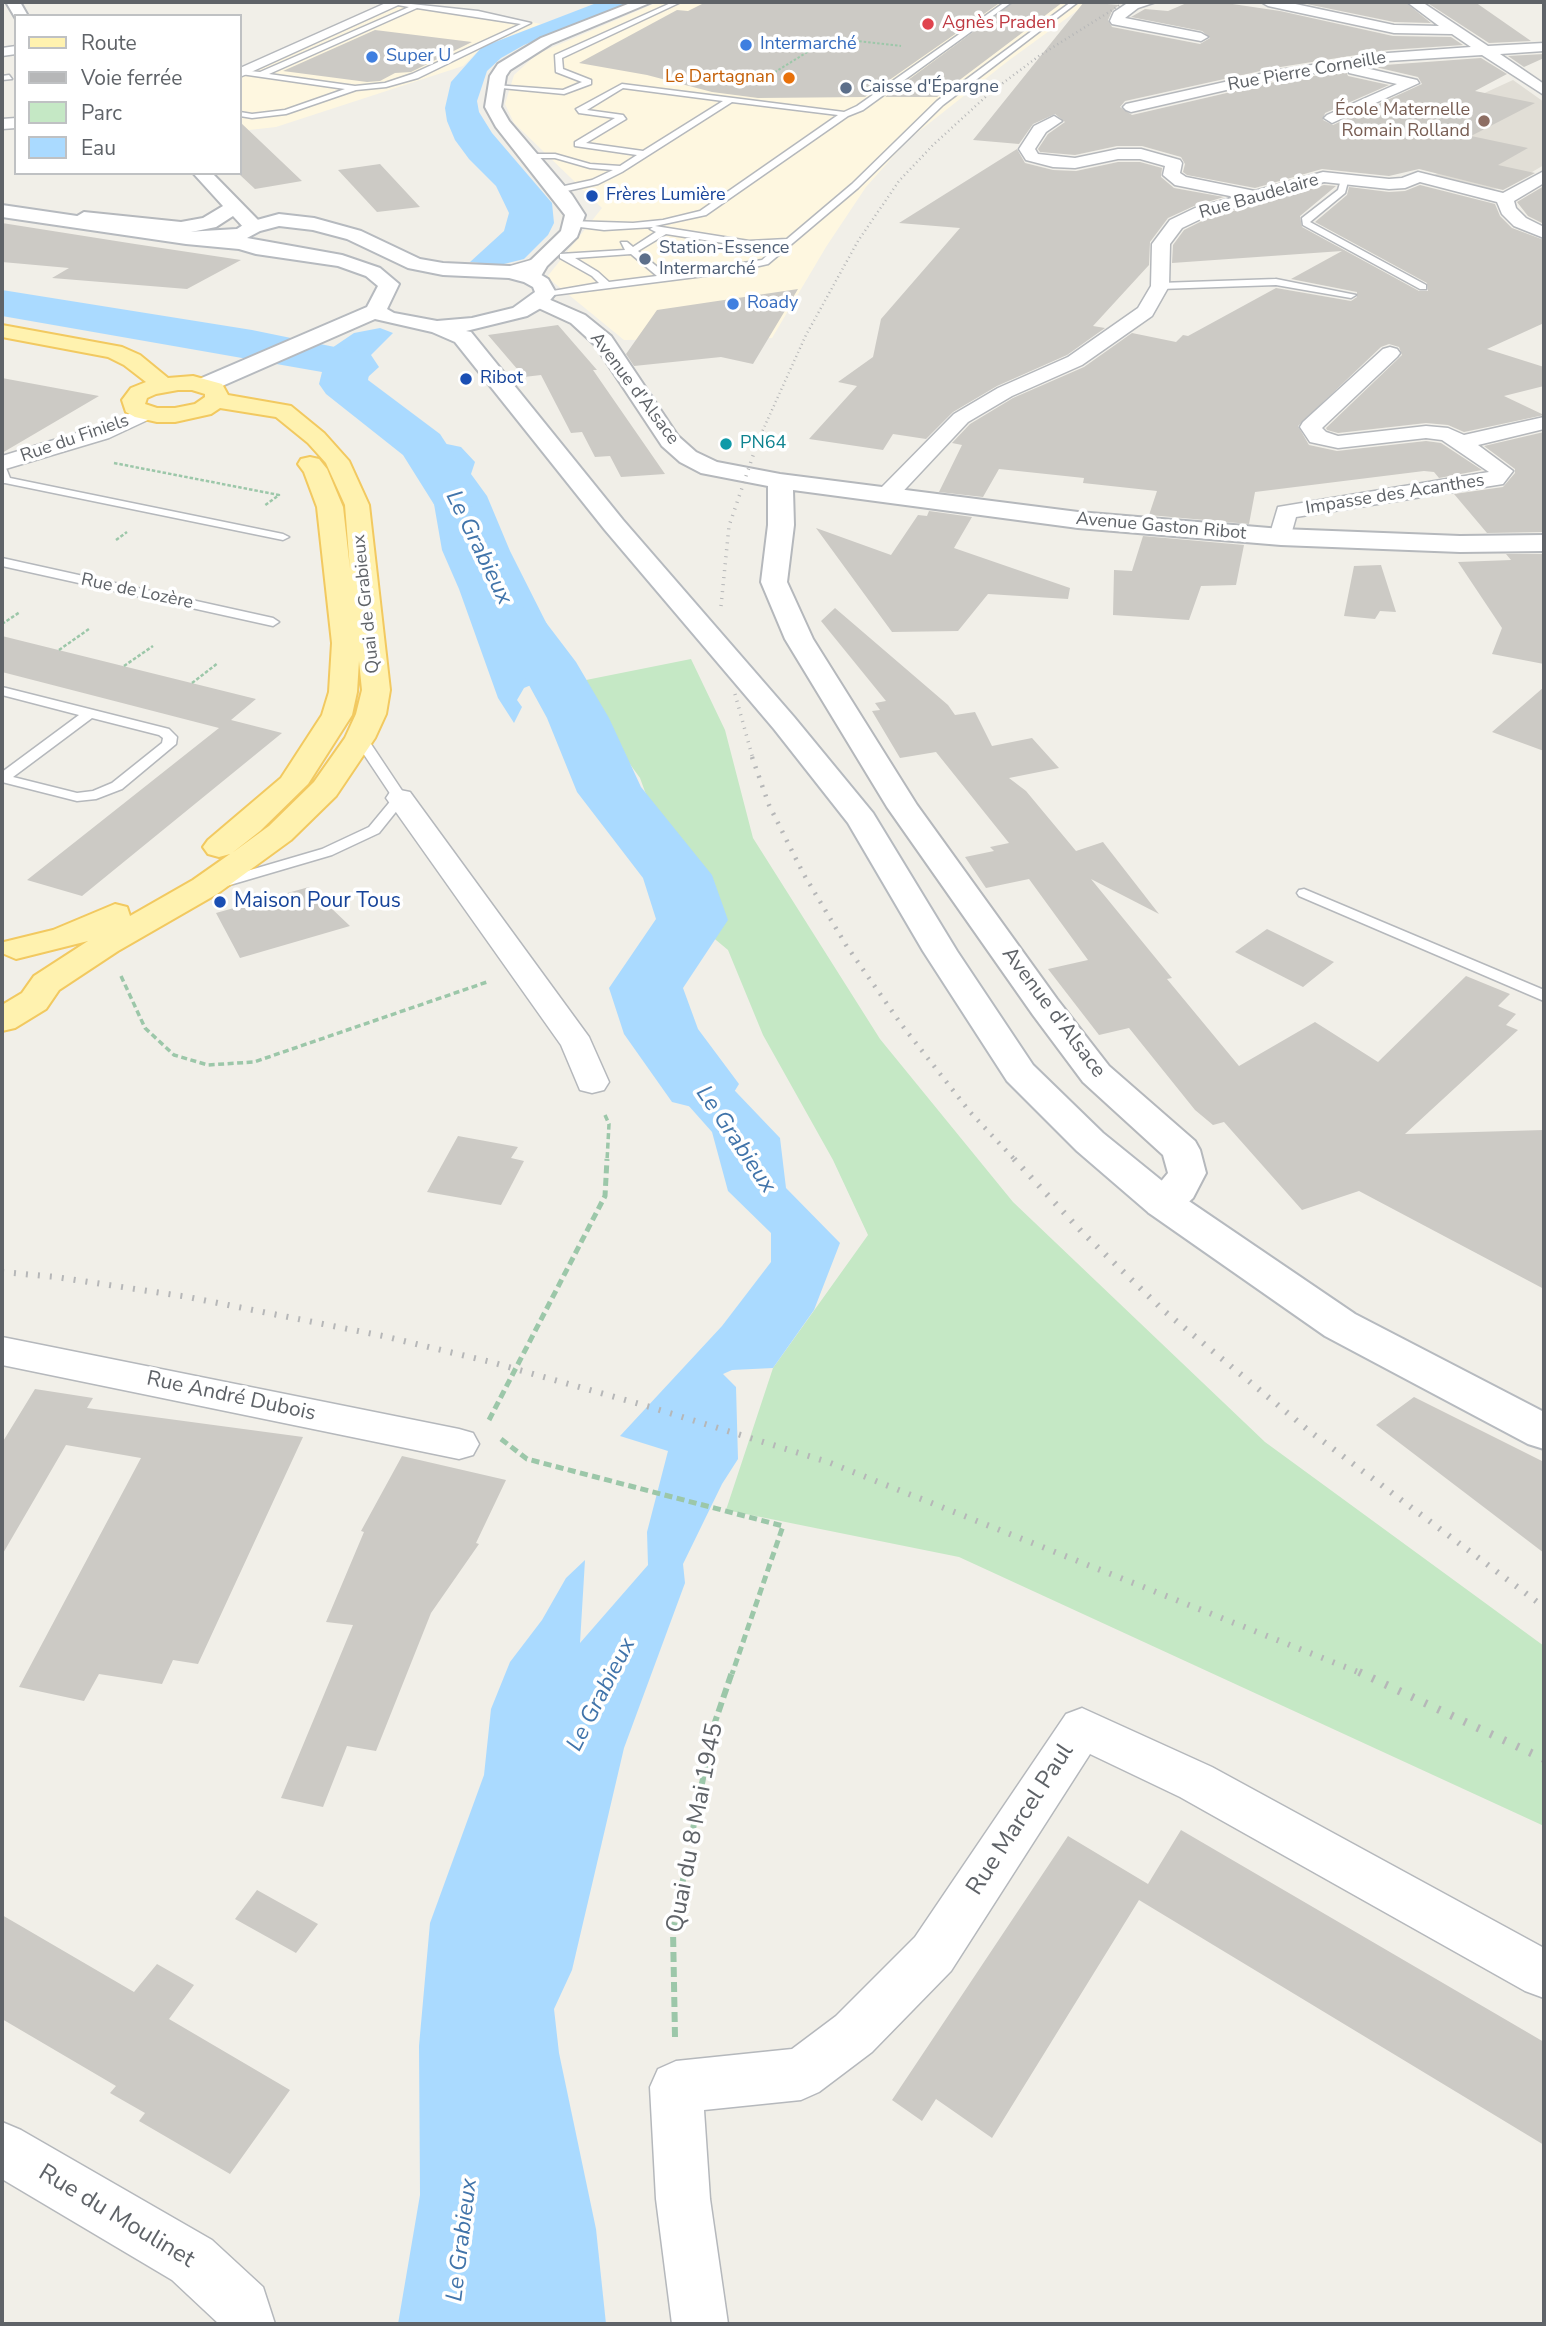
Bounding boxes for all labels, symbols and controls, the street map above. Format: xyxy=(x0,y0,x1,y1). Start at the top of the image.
place label: Agnès Praden xyxy=(942,13,1056,35)
legend xyxy=(14,14,242,175)
marker: Agnès Praden xyxy=(920,16,936,32)
text: Route xyxy=(81,29,137,57)
place label: Intermarché xyxy=(760,34,856,56)
marker: Intermarché xyxy=(738,37,754,53)
place label: Super U xyxy=(386,46,451,68)
street label: Rue Pierre Corneille xyxy=(1226,47,1388,97)
marker: Super U xyxy=(364,49,380,65)
text: Voie ferrée xyxy=(81,64,182,92)
place label: Le Dartagnan xyxy=(665,67,775,89)
marker: Le Dartagnan xyxy=(781,70,797,86)
place label: Caisse d'Épargne xyxy=(860,77,999,99)
marker: Caisse d'Épargne xyxy=(838,80,854,96)
text: Parc xyxy=(81,99,122,127)
place label: École Maternelle Romain Rolland xyxy=(1335,100,1470,142)
marker: École Maternelle Romain Rolland xyxy=(1476,113,1492,129)
text: Eau xyxy=(81,134,116,162)
street label: Rue Baudelaire xyxy=(1197,170,1321,224)
place label: Frères Lumière xyxy=(606,185,726,207)
marker: Frères Lumière xyxy=(584,188,600,204)
place label: Station-Essence Intermarché xyxy=(659,238,789,280)
marker: Station-Essence Intermarché xyxy=(637,251,653,267)
place label: Roady xyxy=(747,293,798,315)
marker: Roady xyxy=(725,296,741,312)
street label: Avenue d'Alsace xyxy=(585,329,683,449)
place label: Ribot xyxy=(480,368,523,390)
marker: Ribot xyxy=(458,371,474,387)
street label: Rue du Finiels xyxy=(18,410,132,468)
place label: PN64 xyxy=(740,433,786,455)
marker: PN64 xyxy=(718,436,734,452)
street label: Impasse des Acanthes xyxy=(1304,470,1486,520)
water label: Le Grabieux xyxy=(439,486,517,610)
street label: Avenue Gaston Ribot xyxy=(1075,509,1247,545)
street label: Quai de Grabieux xyxy=(349,533,385,675)
street label: Rue de Lozère xyxy=(79,570,195,614)
place label: Maison Pour Tous xyxy=(234,889,401,915)
marker: Maison Pour Tous xyxy=(212,894,228,910)
street label: Avenue d'Alsace xyxy=(996,943,1110,1083)
water label: Le Grabieux xyxy=(689,1081,781,1199)
street label: Rue André Dubois xyxy=(144,1367,318,1427)
water label: Le Grabieux xyxy=(562,1634,642,1756)
street label: Quai du 8 Mai 1945 xyxy=(662,1721,730,1935)
street label: Rue Marcel Paul xyxy=(961,1739,1081,1901)
street label: Rue du Moulinet xyxy=(33,2159,199,2275)
water label: Le Grabieux xyxy=(442,2177,484,2303)

